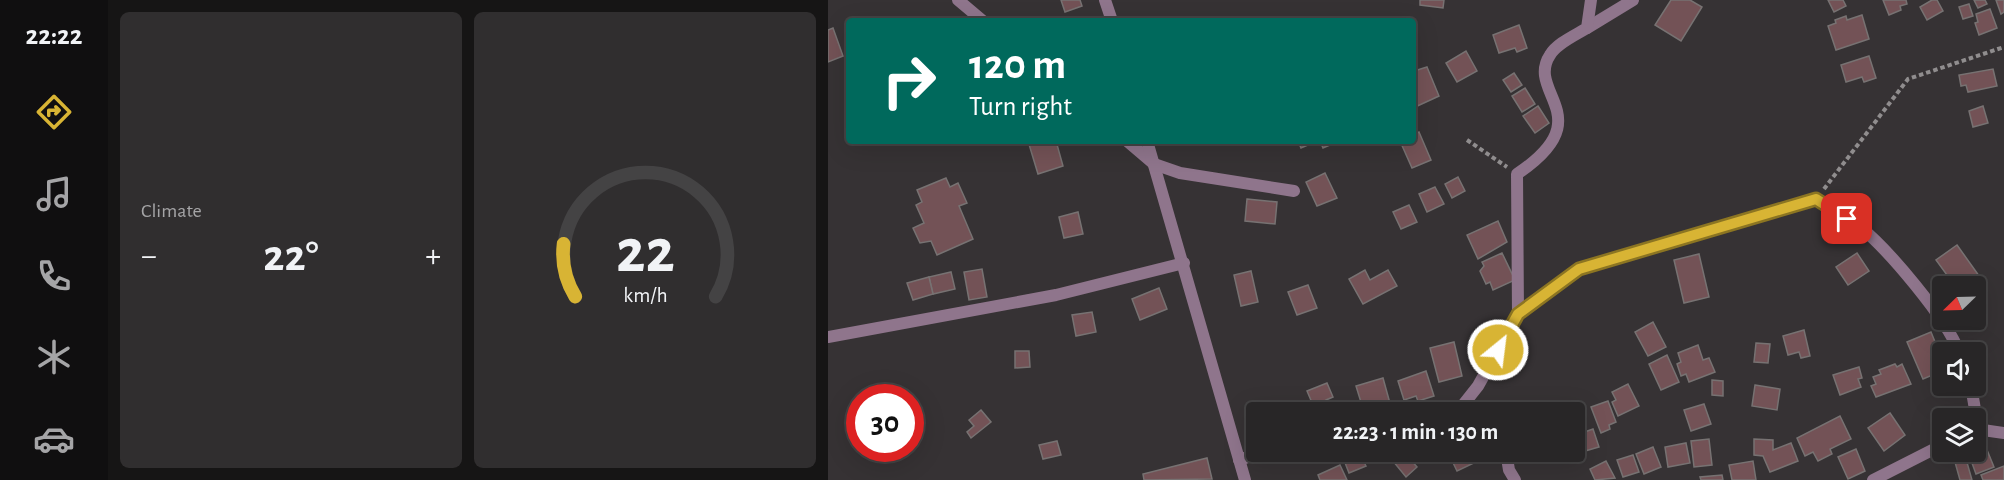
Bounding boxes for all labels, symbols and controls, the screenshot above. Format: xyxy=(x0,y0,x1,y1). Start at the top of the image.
text: 22:22 xyxy=(25,22,83,49)
icon: right xyxy=(870,42,948,120)
text: 120 m xyxy=(969,44,1066,86)
icon: directions xyxy=(33,91,75,133)
text: Turn right xyxy=(969,93,1072,120)
icon: music xyxy=(33,173,75,215)
pin xyxy=(1821,193,1872,244)
text: Climate xyxy=(141,201,202,221)
icon: arrive xyxy=(1830,202,1863,235)
text: 22 xyxy=(616,221,674,283)
text: 22° xyxy=(263,234,319,279)
text: − xyxy=(141,240,157,273)
text: + xyxy=(425,240,441,273)
icon: phone xyxy=(33,255,75,297)
north arrow xyxy=(1932,276,1986,330)
map controls xyxy=(1932,276,1986,462)
text: km/h xyxy=(623,285,667,306)
position arrow xyxy=(1466,318,1530,382)
icon: climate xyxy=(33,336,75,378)
button: sound xyxy=(1932,342,1986,396)
speed limit sign: 30 xyxy=(846,384,924,462)
button: layers xyxy=(1932,408,1986,462)
icon: car xyxy=(33,418,75,460)
text: 22:23 · 1 min · 130 m xyxy=(1333,421,1498,443)

